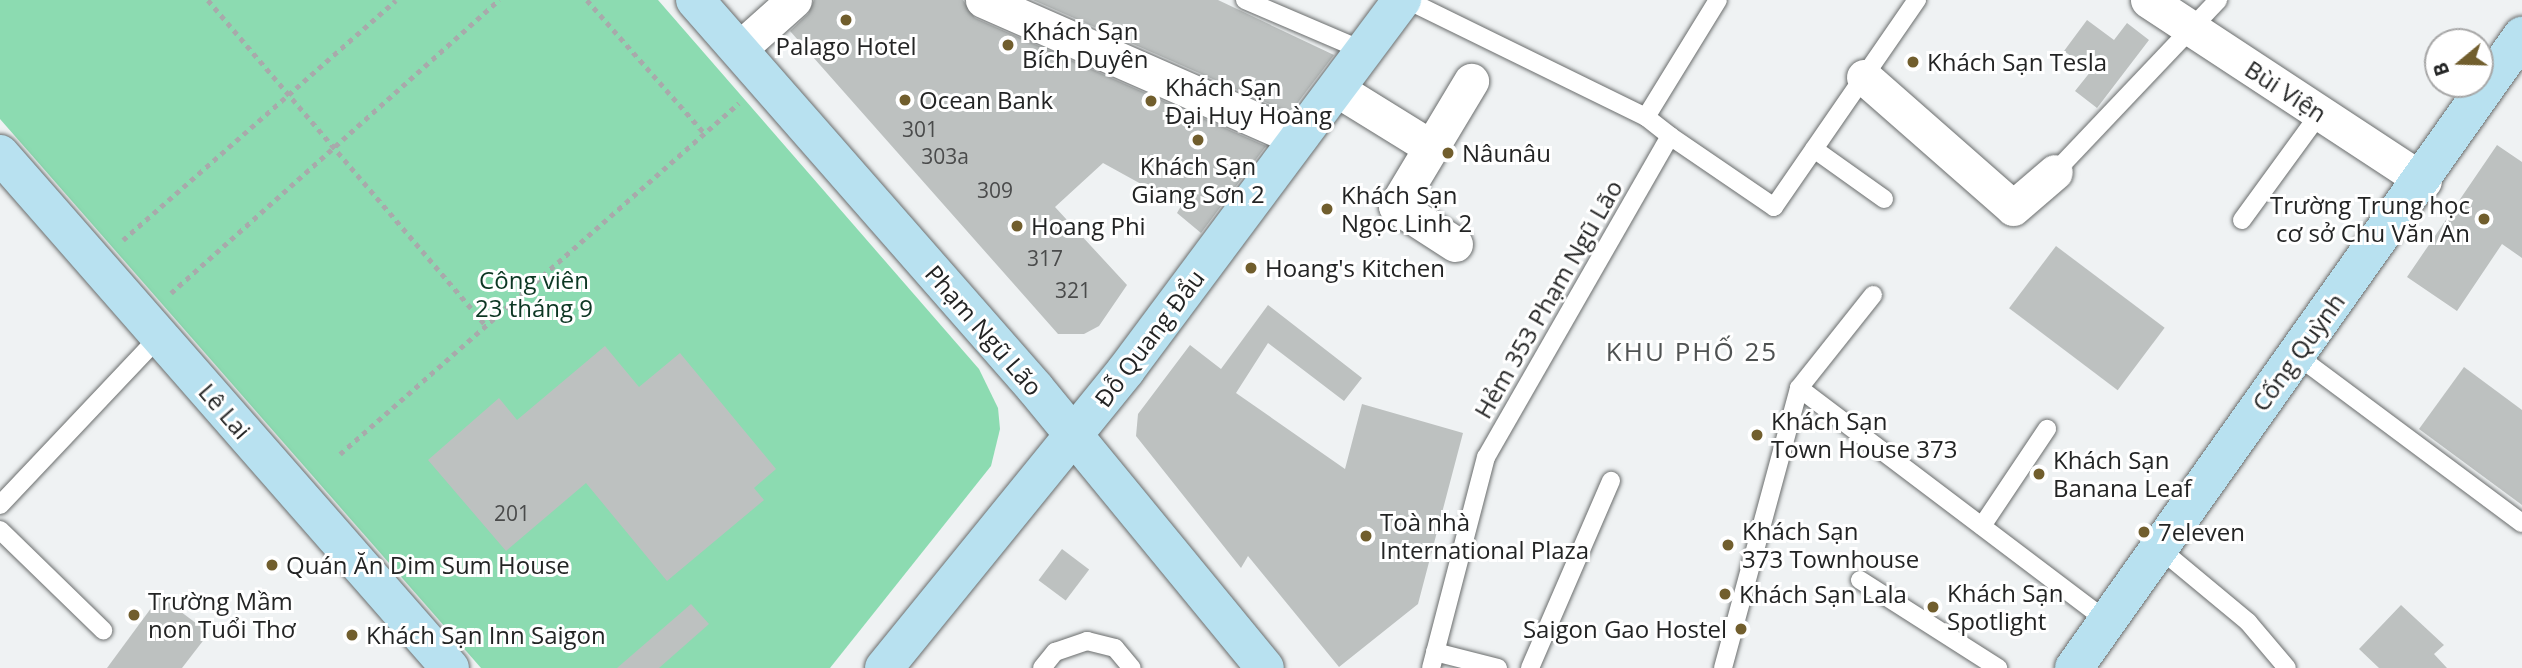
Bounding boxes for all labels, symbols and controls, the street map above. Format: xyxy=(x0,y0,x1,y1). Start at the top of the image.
marker: Palago Hotel xyxy=(838,12,854,28)
place label: Khách Sạn Bích Duyên xyxy=(1022,17,1148,73)
north arrow xyxy=(2424,28,2494,98)
place label: Palago Hotel xyxy=(775,32,917,60)
marker: Khách Sạn Bích Duyên xyxy=(1000,37,1016,53)
place label: Khách Sạn Tesla xyxy=(1927,48,2107,76)
marker: Khách Sạn Tesla xyxy=(1905,54,1921,70)
street label: Bùi Viện xyxy=(2240,54,2332,128)
text: B xyxy=(2427,59,2455,79)
place label: Khách Sạn Đại Huy Hoàng xyxy=(1165,73,1332,129)
place label: Ocean Bank xyxy=(919,86,1053,114)
marker: Ocean Bank xyxy=(897,92,913,108)
marker: Khách Sạn Đại Huy Hoàng xyxy=(1143,93,1159,109)
house number: 301 xyxy=(902,116,938,142)
marker: Khách Sạn Giang Sơn 2 xyxy=(1190,132,1206,148)
place label: Nâunâu xyxy=(1462,139,1551,167)
house number: 303a xyxy=(921,143,969,169)
marker: Nâunâu xyxy=(1440,145,1456,161)
place label: Khách Sạn Giang Sơn 2 xyxy=(1131,152,1265,208)
street label: Hẻm 353 Phạm Ngũ Lão xyxy=(1468,175,1628,423)
house number: 309 xyxy=(977,177,1013,203)
place label: Khách Sạn Ngọc Linh 2 xyxy=(1341,181,1472,237)
place label: Trường Trung học cơ sở Chu Văn An xyxy=(2270,191,2470,247)
marker: Khách Sạn Ngọc Linh 2 xyxy=(1319,201,1335,217)
marker: Trường Trung học cơ sở Chu Văn An xyxy=(2476,211,2492,227)
place label: Hoang Phi xyxy=(1031,212,1146,240)
marker: Hoang Phi xyxy=(1009,218,1025,234)
house number: 317 xyxy=(1027,245,1063,271)
place label: Hoang's Kitchen xyxy=(1265,254,1445,282)
street label: Phạm Ngũ Lão xyxy=(920,259,1048,401)
marker: Hoang's Kitchen xyxy=(1243,260,1259,276)
street label: Ðỗ Quang Ðẩu xyxy=(1088,264,1210,412)
park label: Công viên 23 tháng 9 xyxy=(475,266,593,322)
house number: 321 xyxy=(1055,277,1091,303)
street label: Cống Quỳnh xyxy=(2246,288,2350,416)
district label: KHU PHỐ 25 xyxy=(1607,336,1777,368)
street label: Lê Lai xyxy=(193,377,257,445)
place label: Khách Sạn Town House 373 xyxy=(1771,407,1957,463)
marker: Khách Sạn Town House 373 xyxy=(1749,427,1765,443)
place label: Khách Sạn Banana Leaf xyxy=(2053,446,2192,502)
marker: Khách Sạn Banana Leaf xyxy=(2031,466,2047,482)
house number: 201 xyxy=(494,500,530,526)
place label: Toà nhà International Plaza xyxy=(1380,508,1589,564)
place label: Khách Sạn 373 Townhouse xyxy=(1742,517,1919,573)
place label: 7eleven xyxy=(2158,518,2245,546)
marker: 7eleven xyxy=(2136,524,2152,540)
marker: Toà nhà International Plaza xyxy=(1358,528,1374,544)
marker: Khách Sạn 373 Townhouse xyxy=(1720,537,1736,553)
place label: Quán Ăn Dim Sum House xyxy=(286,551,570,579)
marker: Quán Ăn Dim Sum House xyxy=(264,557,280,573)
place label: Khách Sạn Spotlight xyxy=(1947,579,2063,635)
place label: Khách Sạn Lala xyxy=(1739,580,1907,608)
marker: Khách Sạn Lala xyxy=(1717,586,1733,602)
place label: Trường Mầm non Tuổi Thơ xyxy=(148,587,295,643)
marker: Khách Sạn Spotlight xyxy=(1925,599,1941,615)
marker: Trường Mầm non Tuổi Thơ xyxy=(126,607,142,623)
place label: Saigon Gao Hostel xyxy=(1523,615,1727,643)
place label: Khách Sạn Inn Saigon xyxy=(366,621,606,649)
marker: Saigon Gao Hostel xyxy=(1733,621,1749,637)
marker: Khách Sạn Inn Saigon xyxy=(344,627,360,643)

